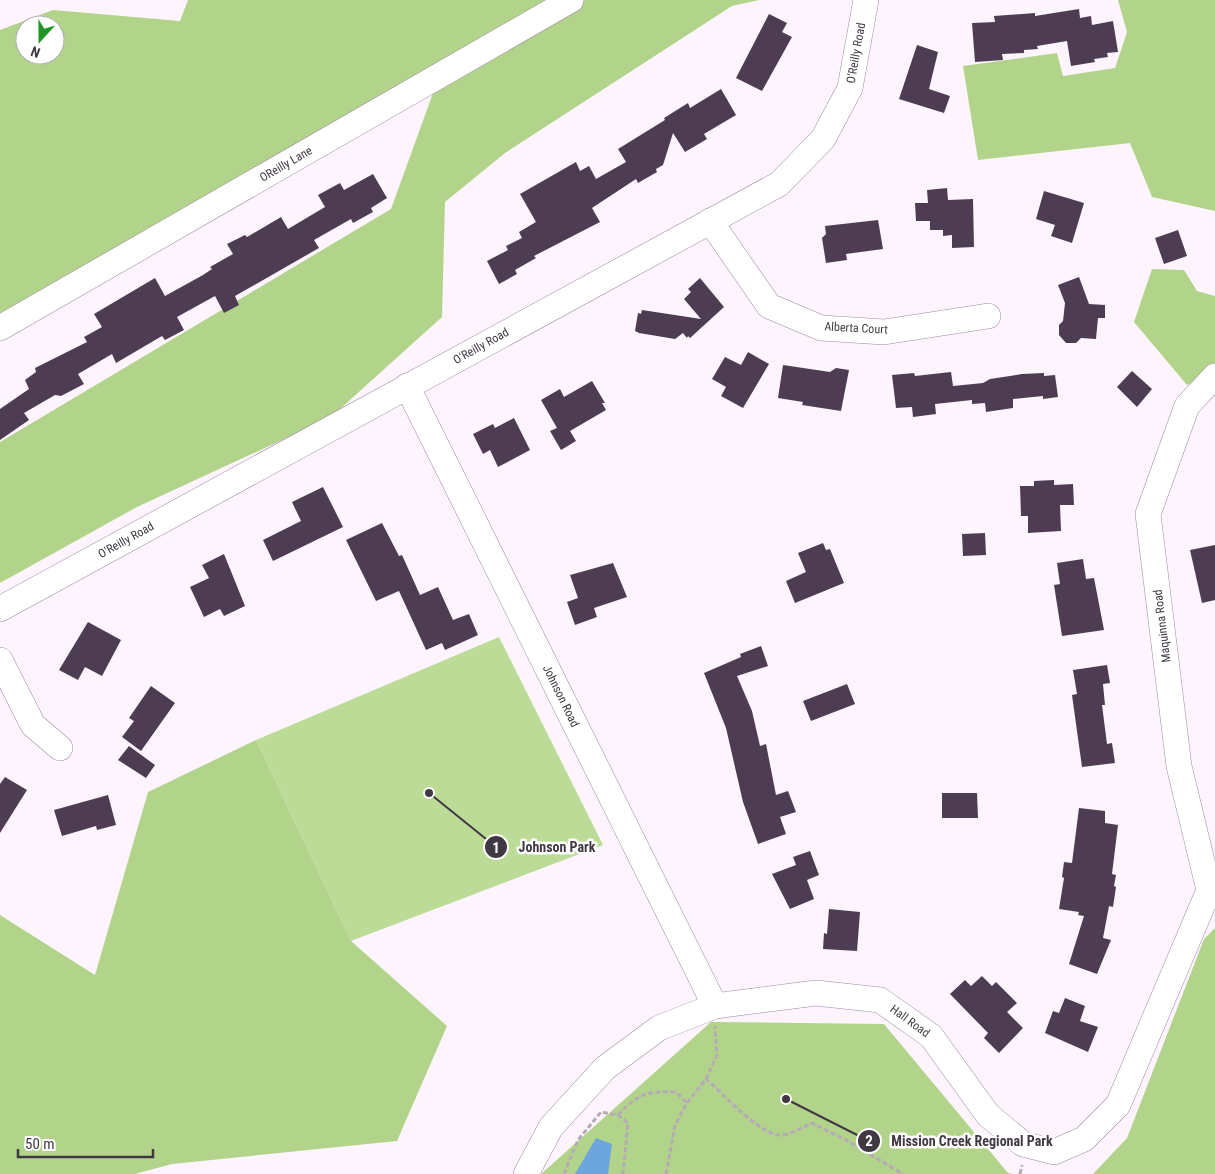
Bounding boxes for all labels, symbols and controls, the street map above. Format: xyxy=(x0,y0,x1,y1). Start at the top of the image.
north arrow xyxy=(15,15,65,65)
street label: O'Reilly Road xyxy=(844,22,868,84)
text: N xyxy=(28,43,42,61)
street label: OReilly Lane xyxy=(257,143,315,185)
street label: Alberta Court xyxy=(824,319,888,337)
street label: O'Reilly Road xyxy=(451,325,511,367)
street label: O'Reilly Road xyxy=(96,519,156,561)
street label: Maquinna Road xyxy=(1151,589,1173,663)
street label: Johnson Road xyxy=(540,663,582,729)
callout: Johnson Park xyxy=(483,833,605,862)
text: 1 xyxy=(492,839,500,857)
text: Johnson Park xyxy=(519,839,596,855)
street label: Hall Road xyxy=(887,1002,933,1040)
scale bar xyxy=(18,1126,152,1158)
callout: Mission Creek Regional Park xyxy=(857,1126,1063,1155)
text: 2 xyxy=(865,1132,873,1150)
text: Mission Creek Regional Park xyxy=(891,1133,1053,1149)
text: 50 m xyxy=(25,1135,55,1153)

